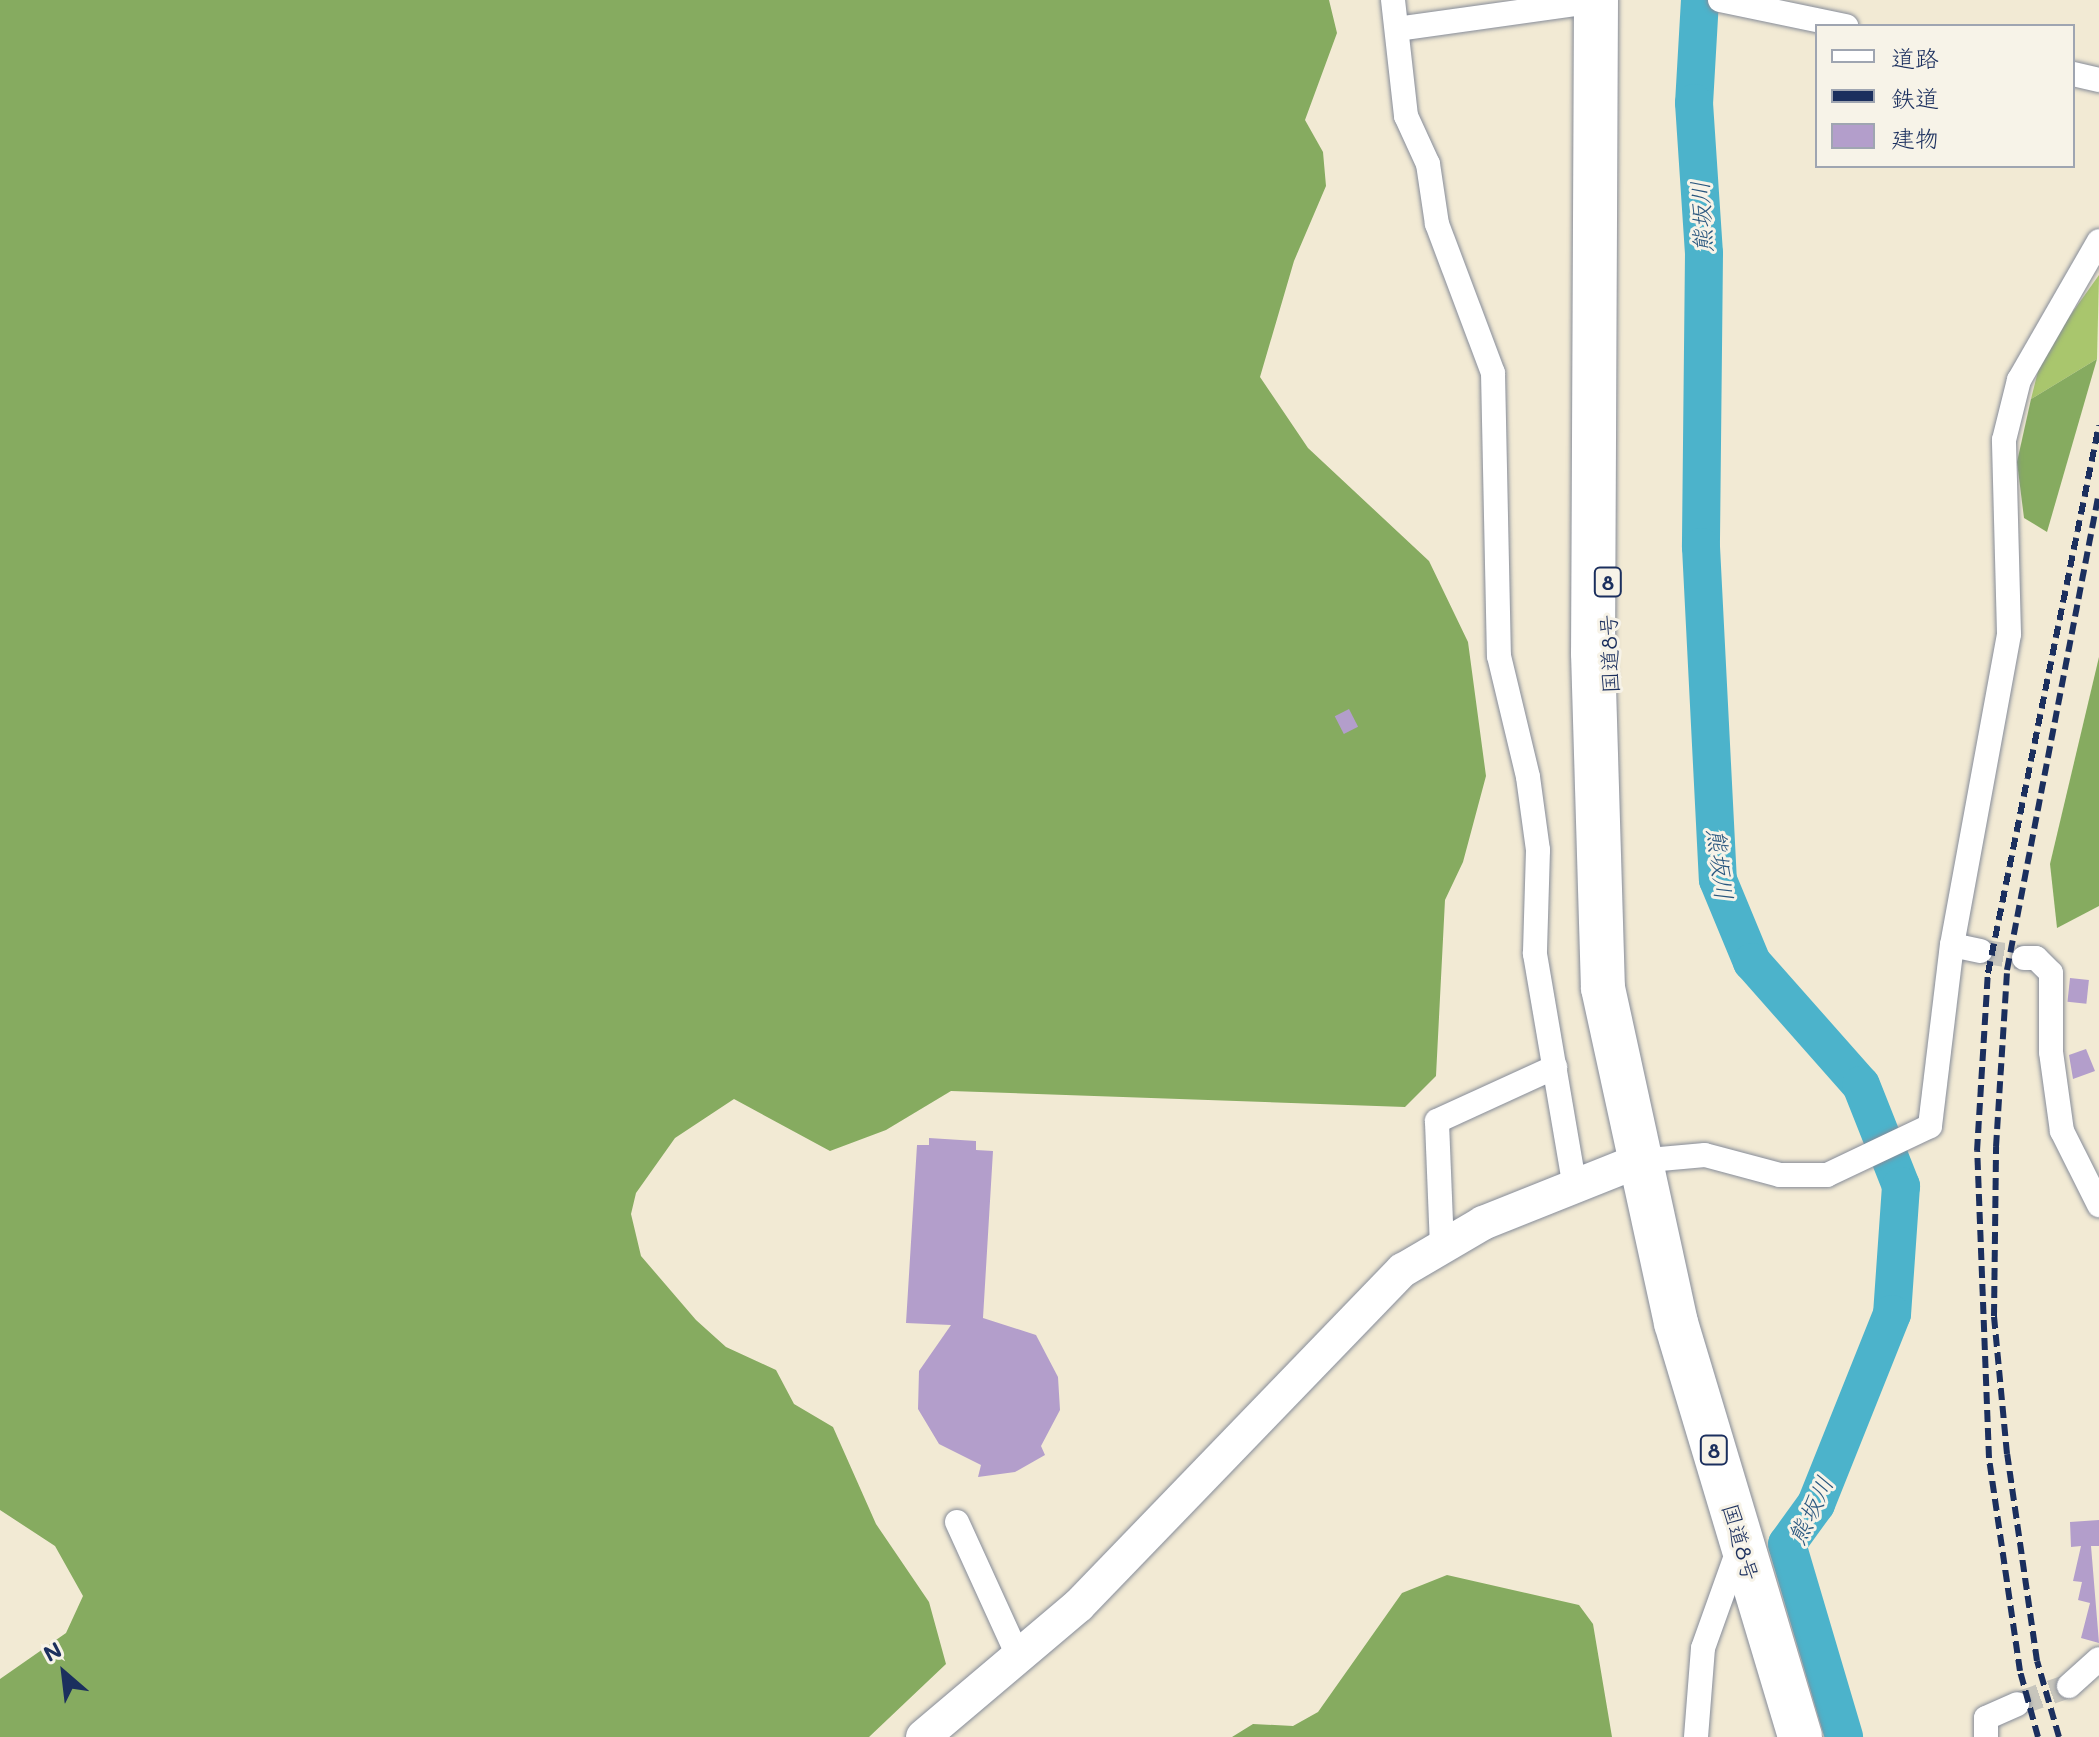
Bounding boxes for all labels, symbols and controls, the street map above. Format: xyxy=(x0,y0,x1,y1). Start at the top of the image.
legend xyxy=(1815,24,2075,168)
text: 道路 xyxy=(1891,42,1939,73)
text: 鉄道 xyxy=(1891,82,1939,113)
text: 建物 xyxy=(1891,122,1939,153)
water label: 熊坂川 xyxy=(1685,180,1717,254)
road number: 8 xyxy=(1592,566,1624,598)
street label: 国道8号 xyxy=(1594,614,1624,694)
water label: 熊坂川 xyxy=(1702,827,1740,901)
road number: 8 xyxy=(1698,1434,1730,1466)
water label: 熊坂川 xyxy=(1781,1471,1839,1549)
street label: 国道8号 xyxy=(1717,1500,1765,1584)
north arrow xyxy=(24,1633,104,1713)
text: N xyxy=(38,1635,67,1668)

